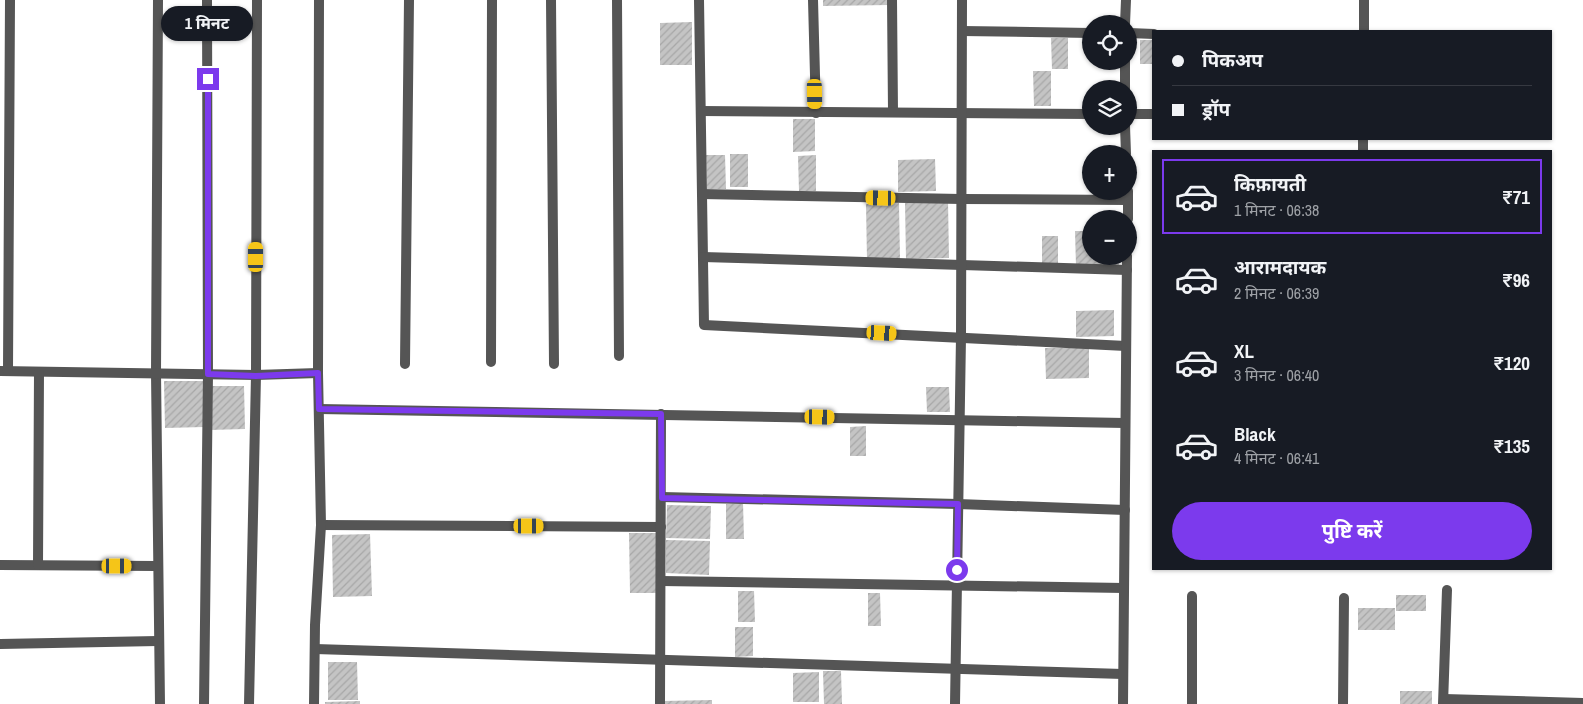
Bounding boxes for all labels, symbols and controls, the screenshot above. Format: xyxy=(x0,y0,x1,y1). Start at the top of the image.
callout: 1 मिनट xyxy=(162,7,254,42)
text: 1 मिनट xyxy=(185,12,229,34)
map controls xyxy=(1082,15,1137,265)
button: locate xyxy=(1082,15,1137,70)
text: पिकअप xyxy=(1202,47,1263,73)
route end xyxy=(197,68,219,90)
car xyxy=(807,79,822,109)
button: layers xyxy=(1082,80,1137,135)
text: ड्रॉप xyxy=(1202,96,1230,122)
button: + xyxy=(1082,145,1137,200)
text: किफ़ायती xyxy=(1234,171,1306,197)
icon: car xyxy=(1174,174,1219,219)
text: ₹71 xyxy=(1502,184,1530,210)
car xyxy=(865,190,896,206)
text: 1 मिनट · 06:38 xyxy=(1234,199,1319,221)
button: − xyxy=(1082,210,1137,265)
car xyxy=(248,242,263,272)
text: आरामदायक xyxy=(1234,254,1326,280)
icon: car xyxy=(1174,257,1219,302)
text: ₹96 xyxy=(1502,267,1530,293)
text: 2 मिनट · 06:39 xyxy=(1234,282,1319,304)
car xyxy=(866,325,897,341)
text: XL xyxy=(1234,338,1254,364)
icon: car xyxy=(1174,340,1219,385)
text: ₹120 xyxy=(1493,350,1530,376)
text: 3 मिनट · 06:40 xyxy=(1234,364,1319,386)
car xyxy=(804,409,835,425)
text: Black xyxy=(1234,421,1276,447)
icon: car xyxy=(1174,423,1219,468)
text: ₹135 xyxy=(1493,433,1530,459)
text: 4 मिनट · 06:41 xyxy=(1234,447,1319,469)
button: पुष्टि करें xyxy=(1172,502,1532,560)
car xyxy=(514,519,544,534)
car xyxy=(102,559,132,574)
route start xyxy=(946,559,968,581)

